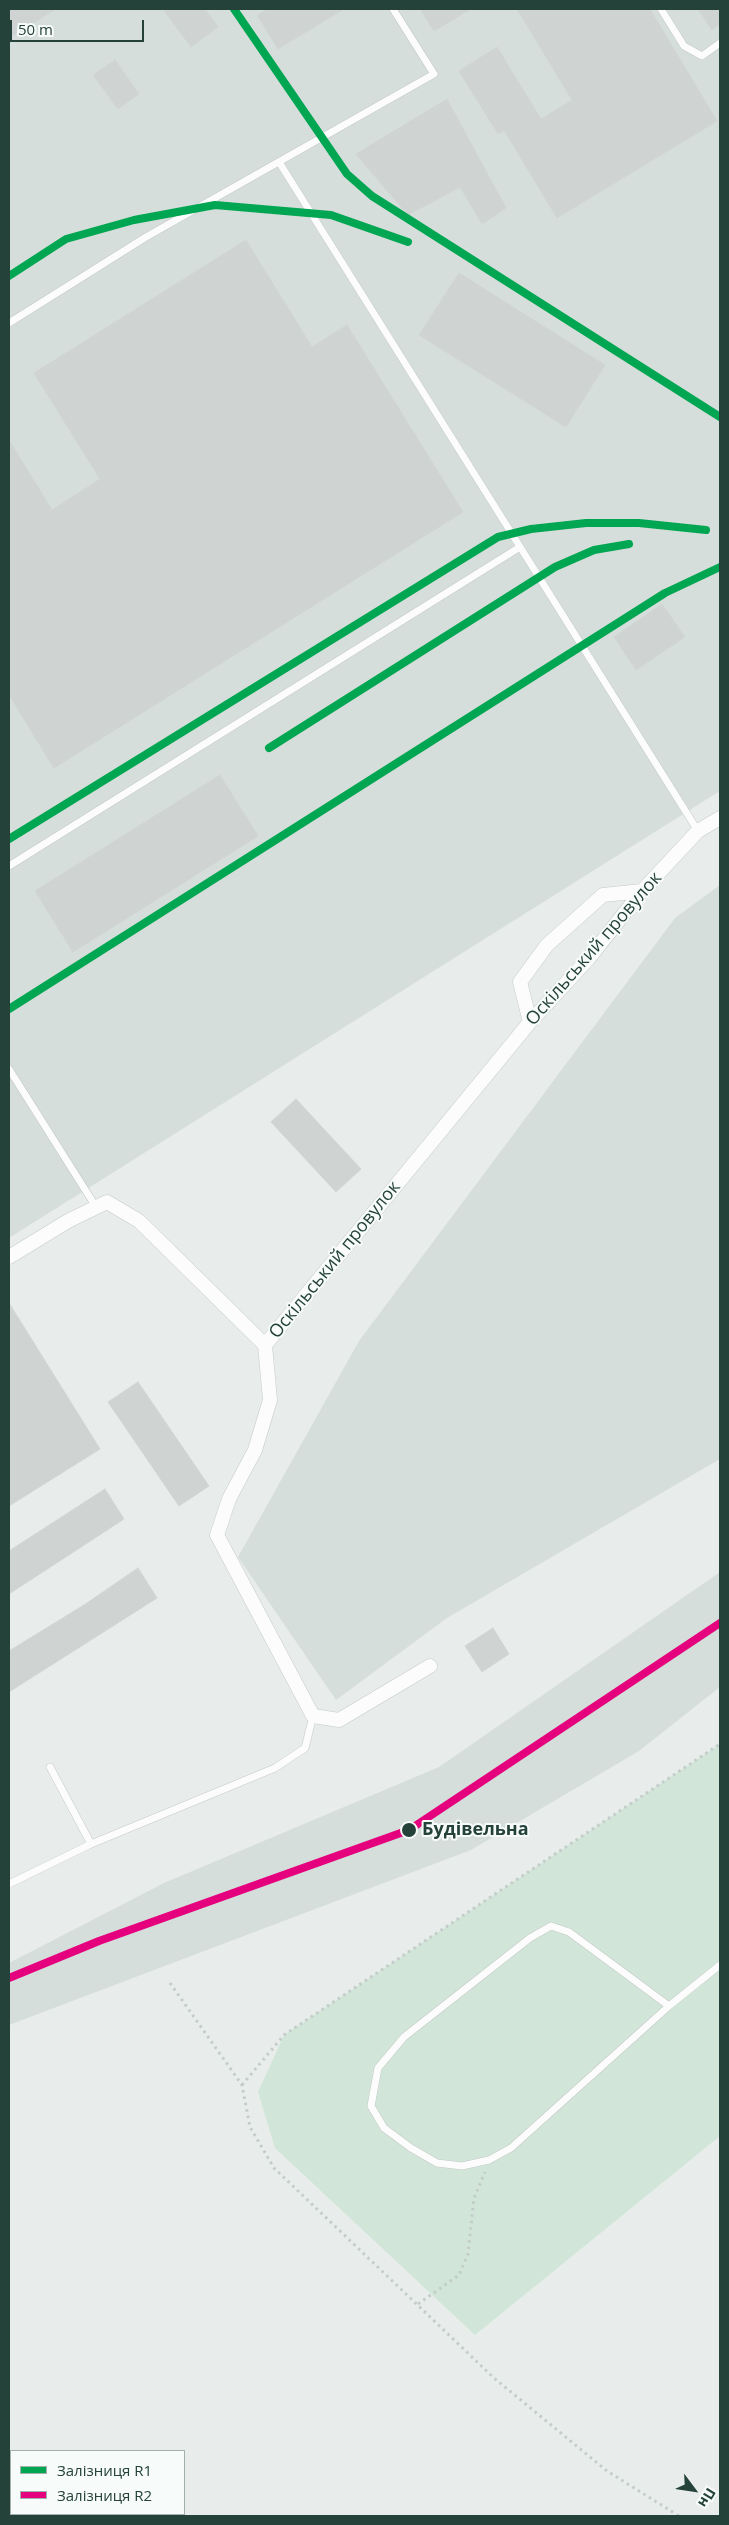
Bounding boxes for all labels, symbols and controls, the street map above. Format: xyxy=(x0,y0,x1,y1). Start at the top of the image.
scale bar xyxy=(12,10,146,42)
text: 50 m xyxy=(18,19,53,39)
street label: Оскільський провулок xyxy=(521,868,667,1030)
street label: Оскільський провулок xyxy=(265,1177,405,1343)
place label: Будівельна xyxy=(422,1819,529,1841)
marker: Будівельна xyxy=(400,1821,418,1839)
legend xyxy=(10,2450,185,2515)
text: Залізниця R1 xyxy=(57,2460,152,2480)
north arrow xyxy=(669,2465,719,2515)
text: Залізниця R2 xyxy=(57,2485,152,2505)
text: Пн xyxy=(694,2485,721,2511)

